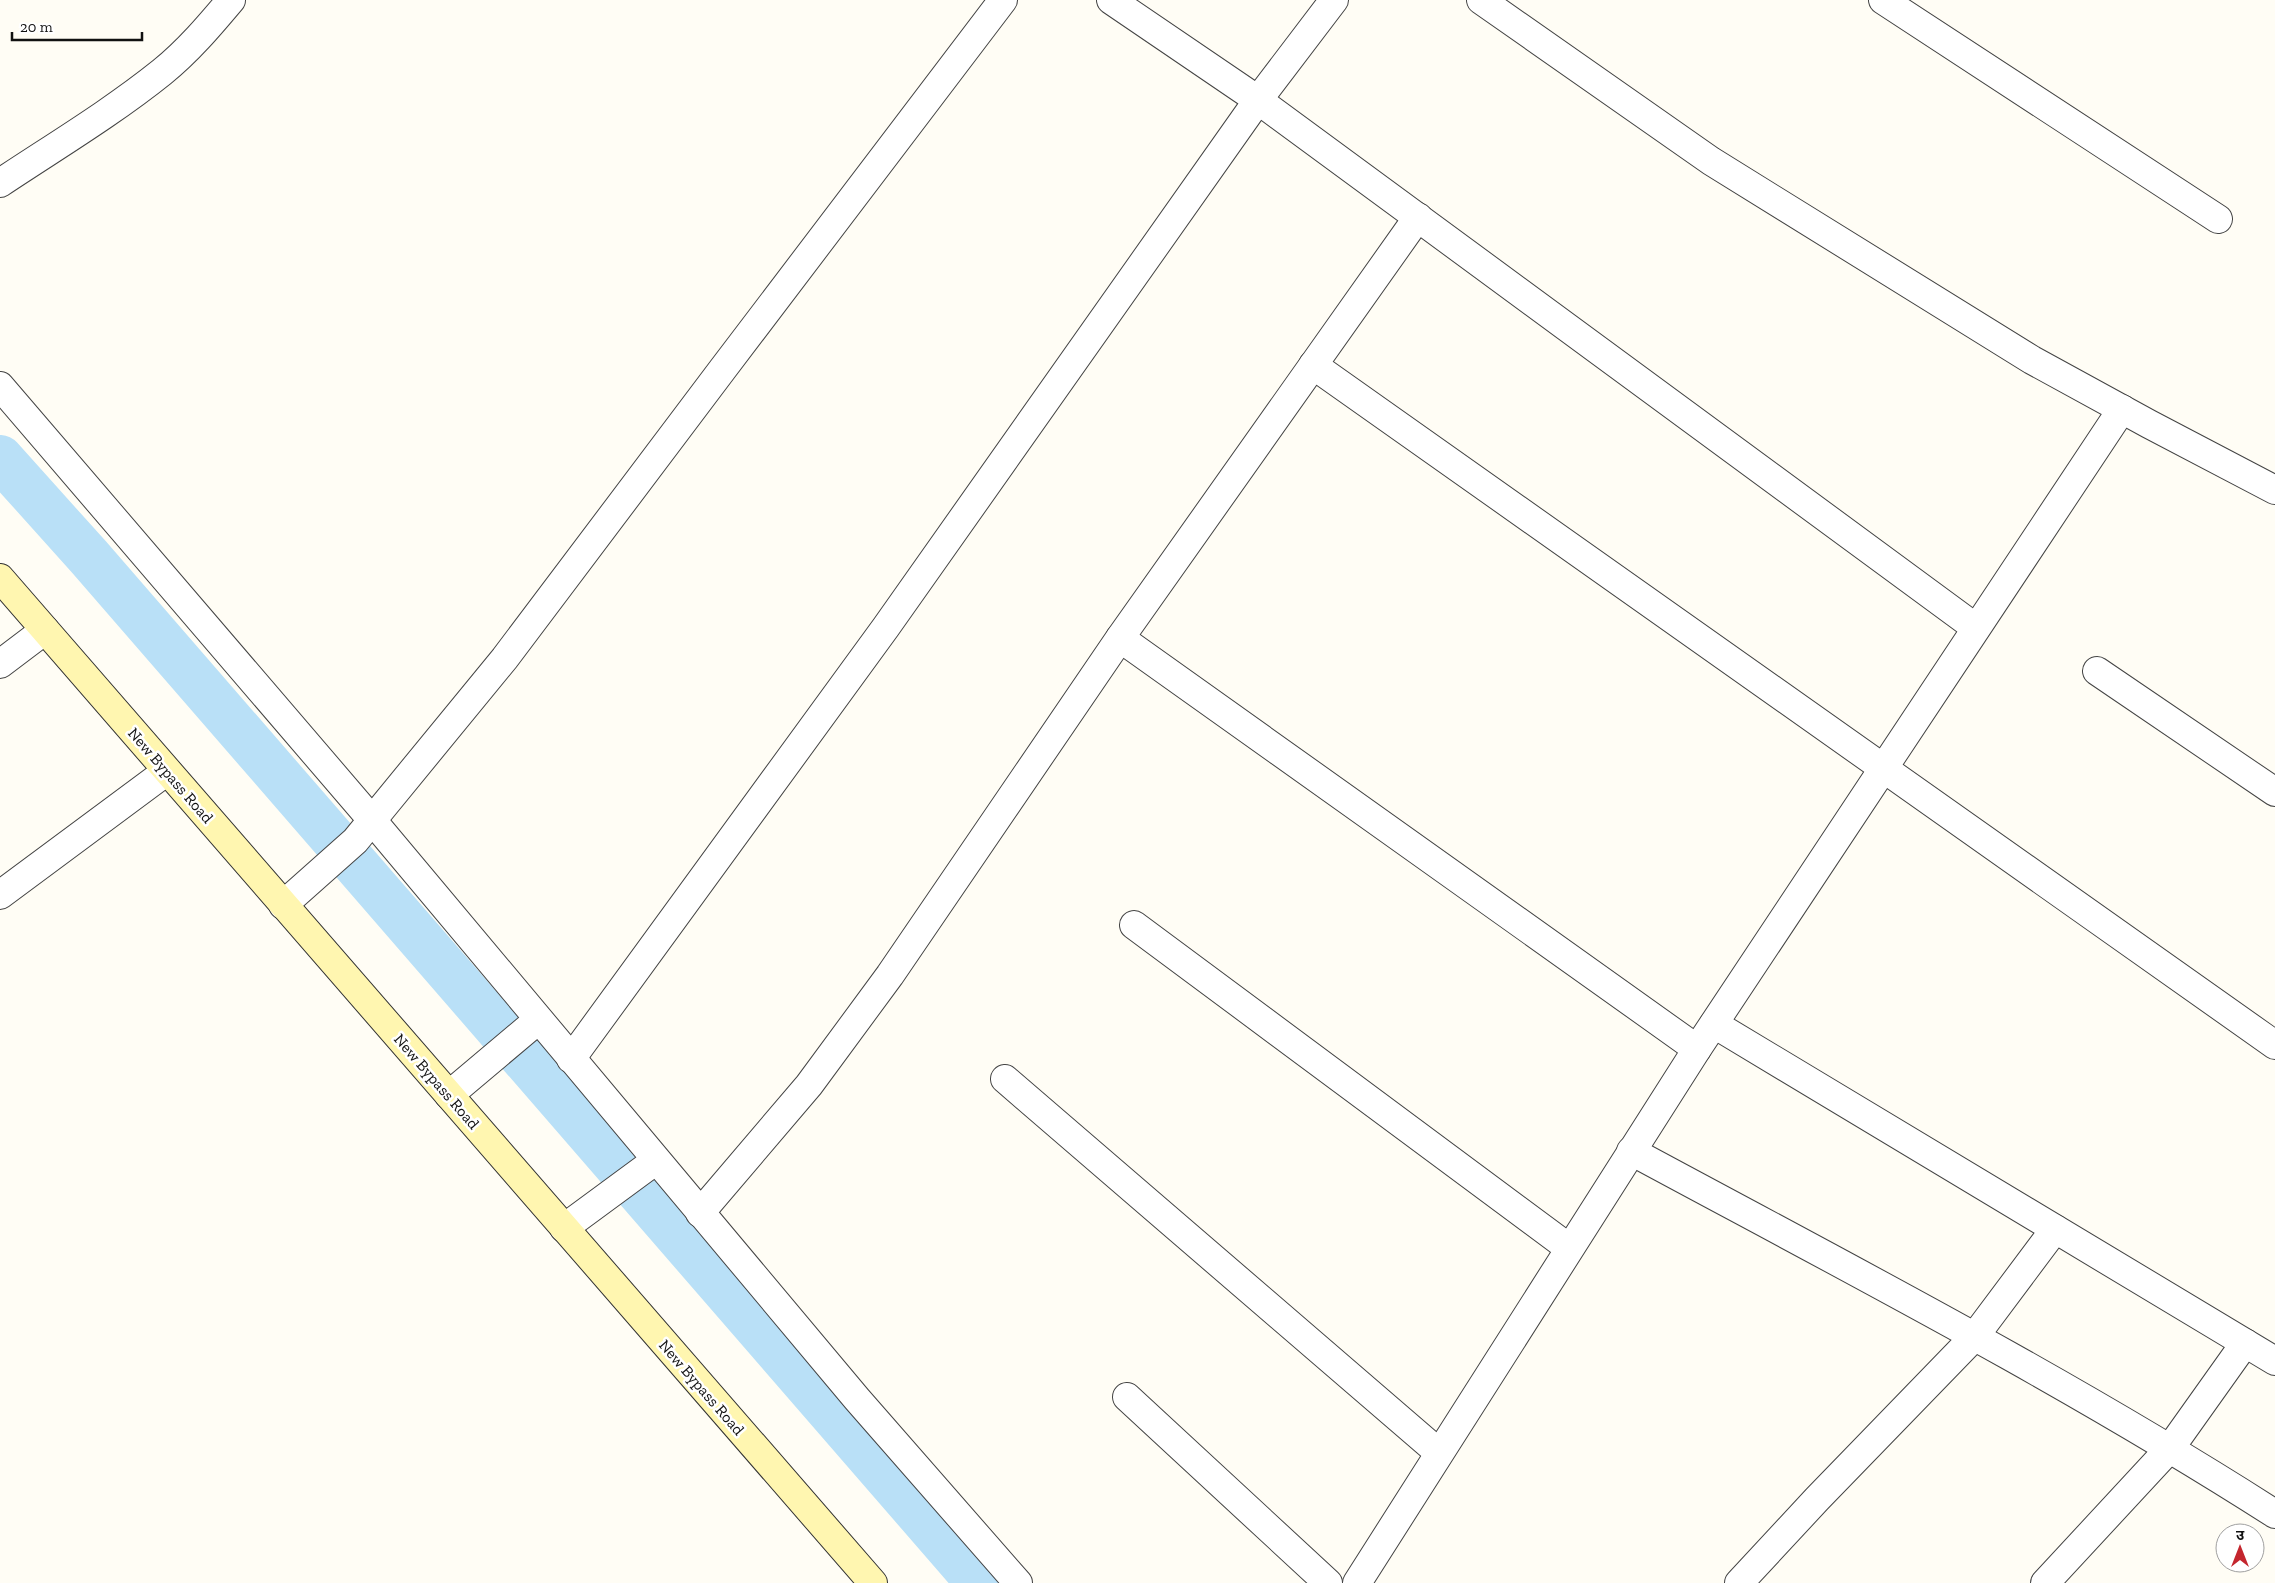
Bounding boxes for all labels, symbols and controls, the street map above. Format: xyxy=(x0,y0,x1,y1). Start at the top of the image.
scale bar xyxy=(12,10,142,42)
text: 20 m xyxy=(20,18,53,36)
street label: New Bypass Road xyxy=(124,724,217,827)
street label: New Bypass Road xyxy=(390,1030,483,1133)
street label: New Bypass Road xyxy=(655,1336,748,1439)
north arrow xyxy=(2215,1523,2265,1573)
text: उ xyxy=(2236,1527,2245,1544)

